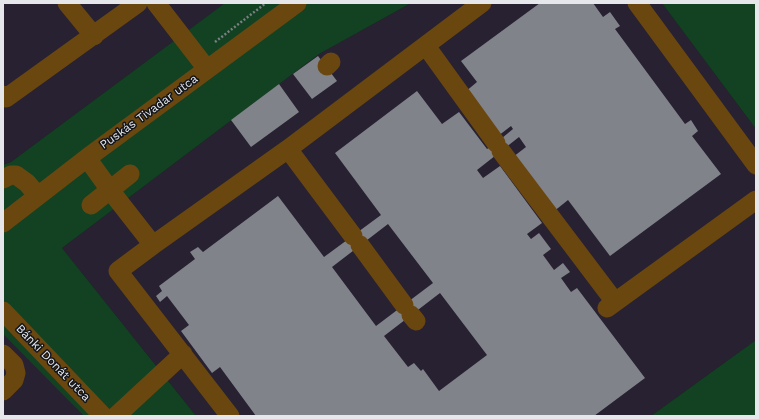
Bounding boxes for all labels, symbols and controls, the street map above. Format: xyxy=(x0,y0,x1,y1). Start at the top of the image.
street label: Puskás Tivadar utca xyxy=(97,72,201,152)
street label: Bánki Donát utca xyxy=(13,322,93,404)

